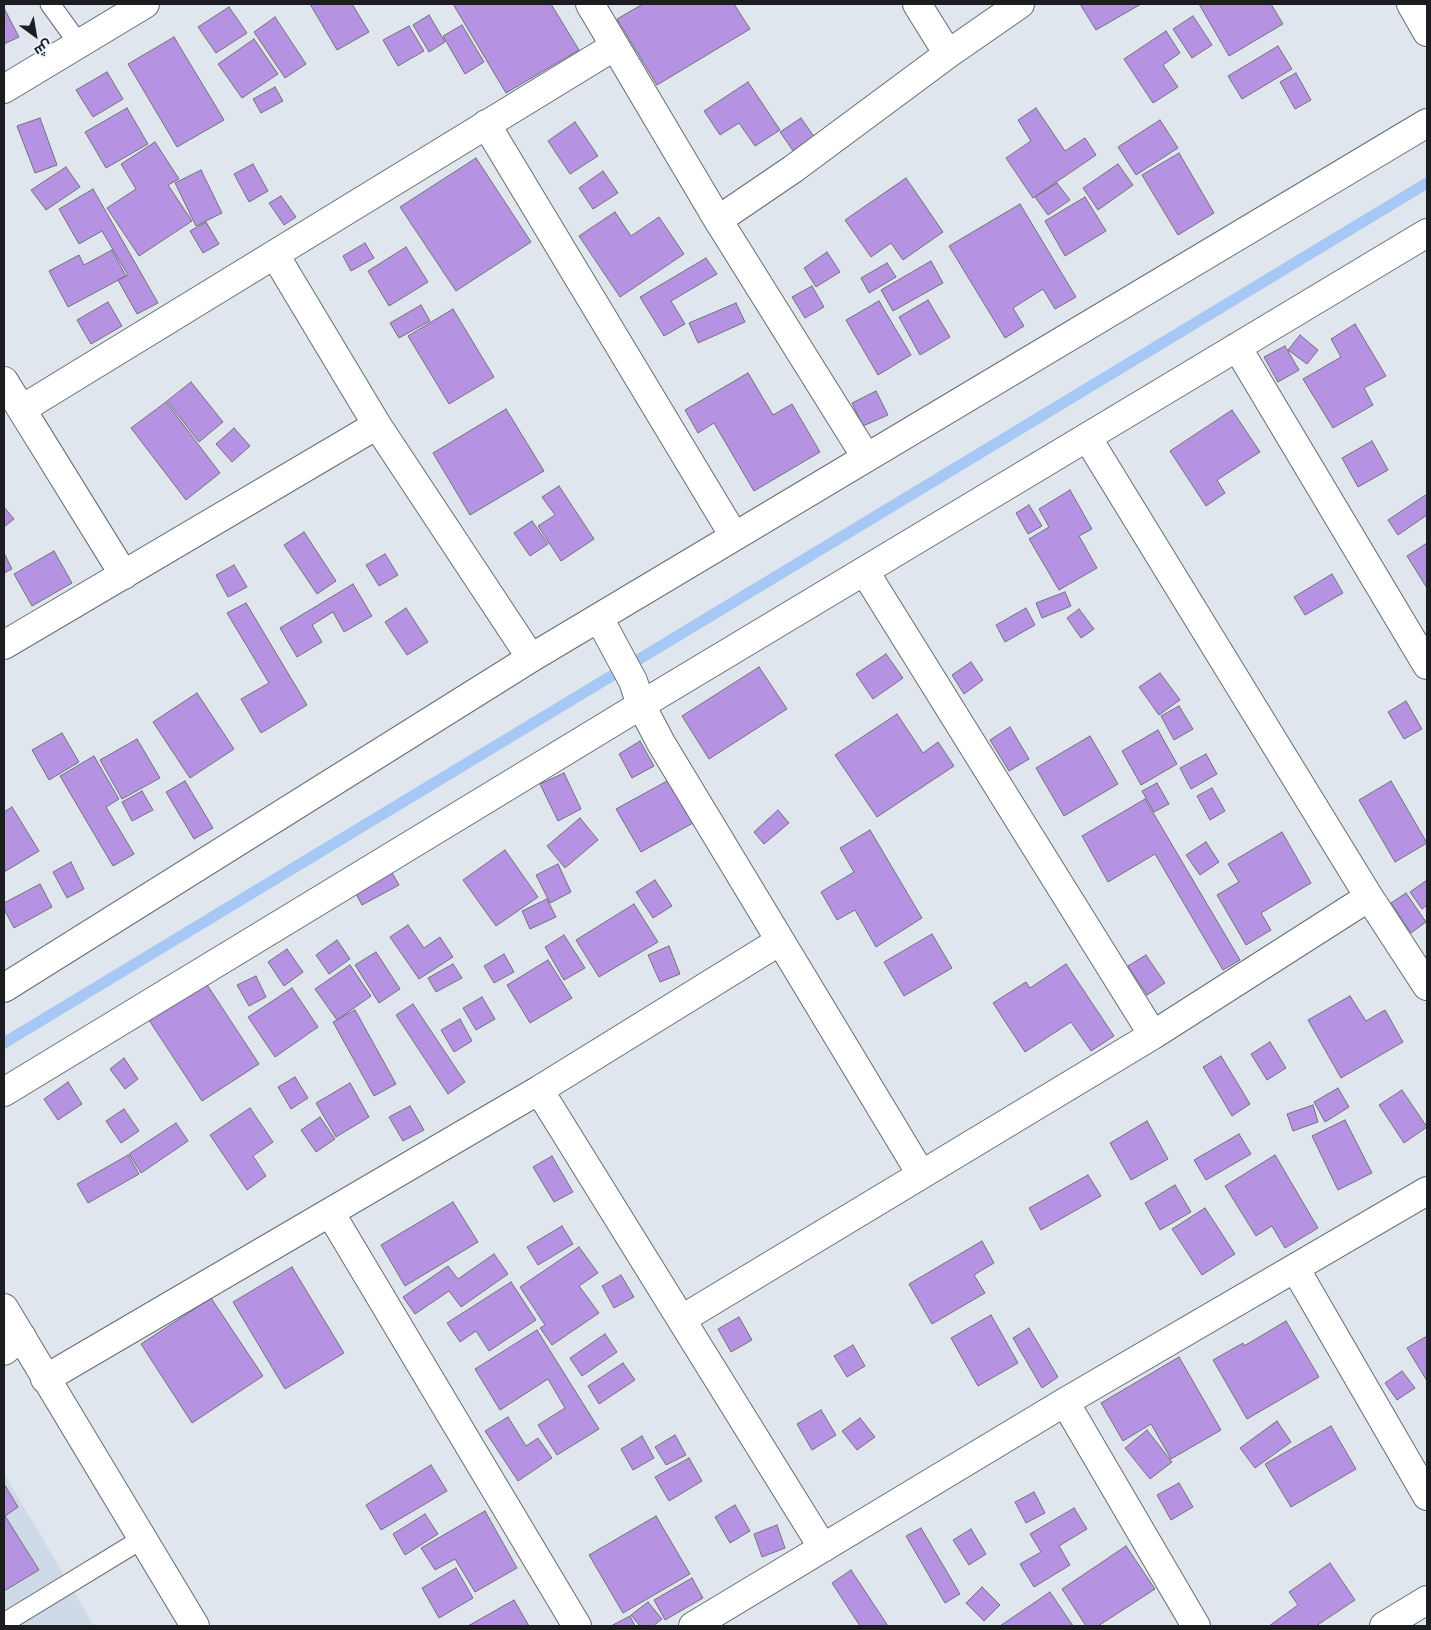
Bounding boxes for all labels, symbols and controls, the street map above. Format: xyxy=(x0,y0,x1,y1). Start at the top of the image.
north arrow xyxy=(10,10,60,60)
text: ش xyxy=(32,37,54,58)

